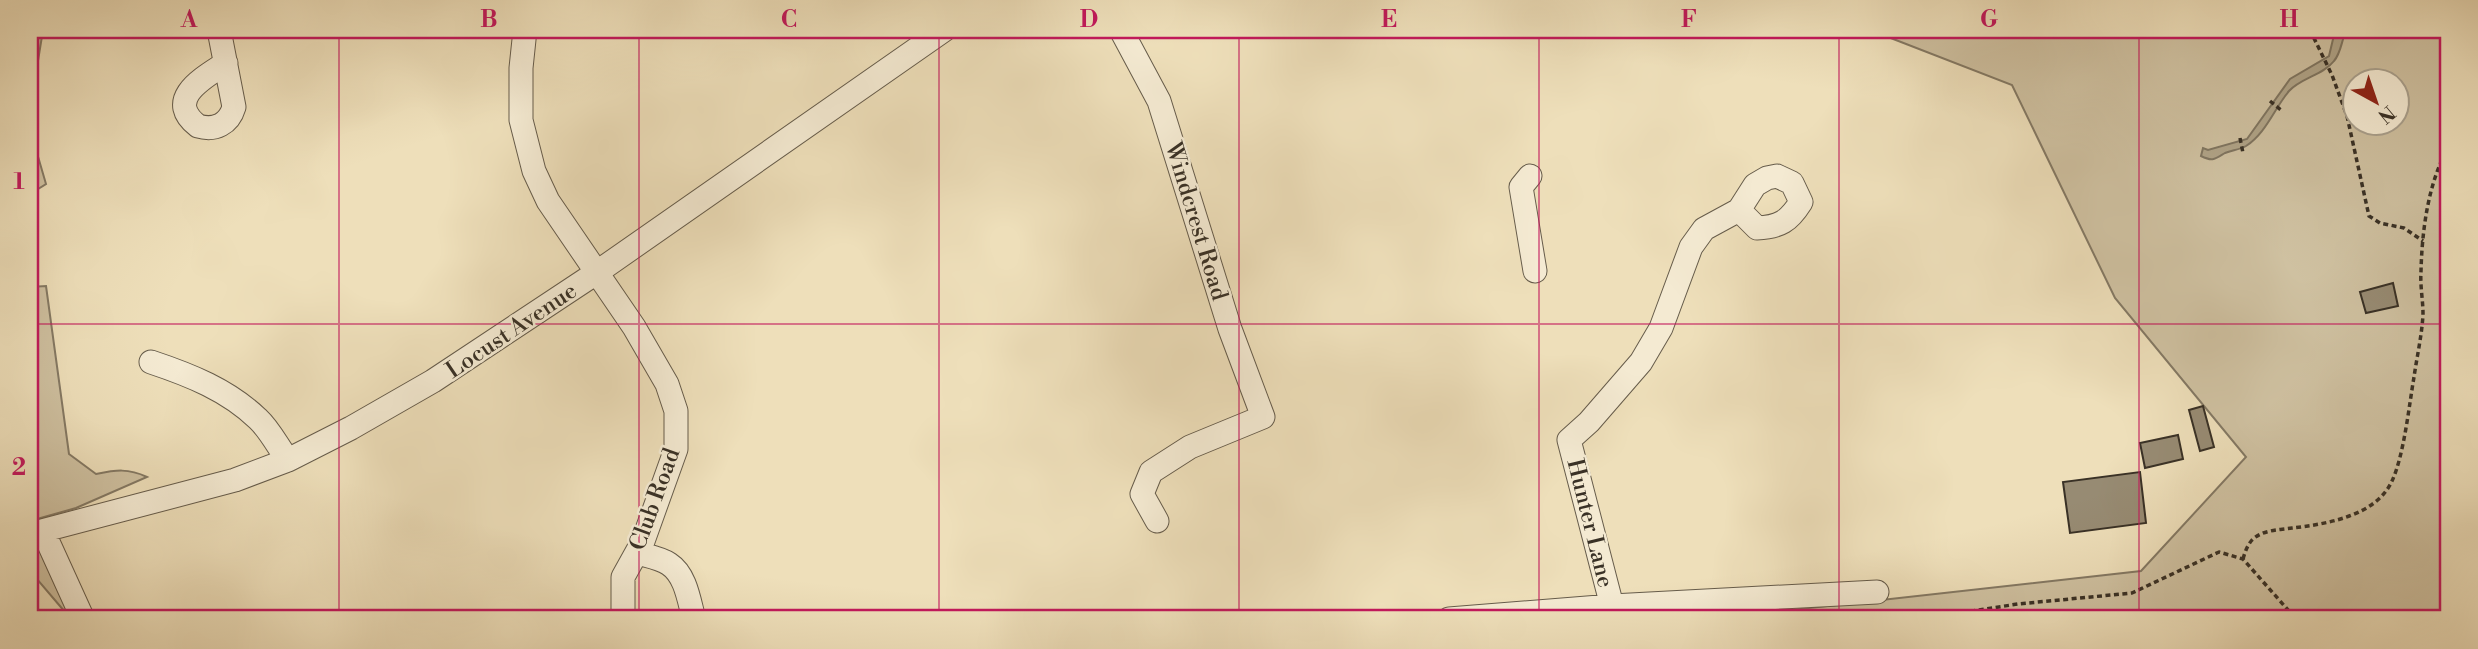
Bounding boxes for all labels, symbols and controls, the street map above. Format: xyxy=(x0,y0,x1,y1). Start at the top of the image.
text: A xyxy=(180,6,198,34)
text: B xyxy=(480,6,498,34)
text: C xyxy=(781,6,797,34)
text: D xyxy=(1080,6,1098,34)
text: E xyxy=(1381,6,1397,34)
text: F xyxy=(1681,6,1697,34)
text: G xyxy=(1980,6,1998,34)
text: H xyxy=(2280,6,2299,34)
north arrow xyxy=(2342,66,2412,136)
text: N xyxy=(2373,100,2400,128)
street label: Windcrest Road xyxy=(1158,138,1233,304)
text: 1 xyxy=(13,168,25,196)
street label: Locust Avenue xyxy=(441,277,582,385)
street label: Club Road xyxy=(624,444,686,554)
text: 2 xyxy=(12,454,26,482)
street label: Hunter Lane xyxy=(1561,456,1620,591)

